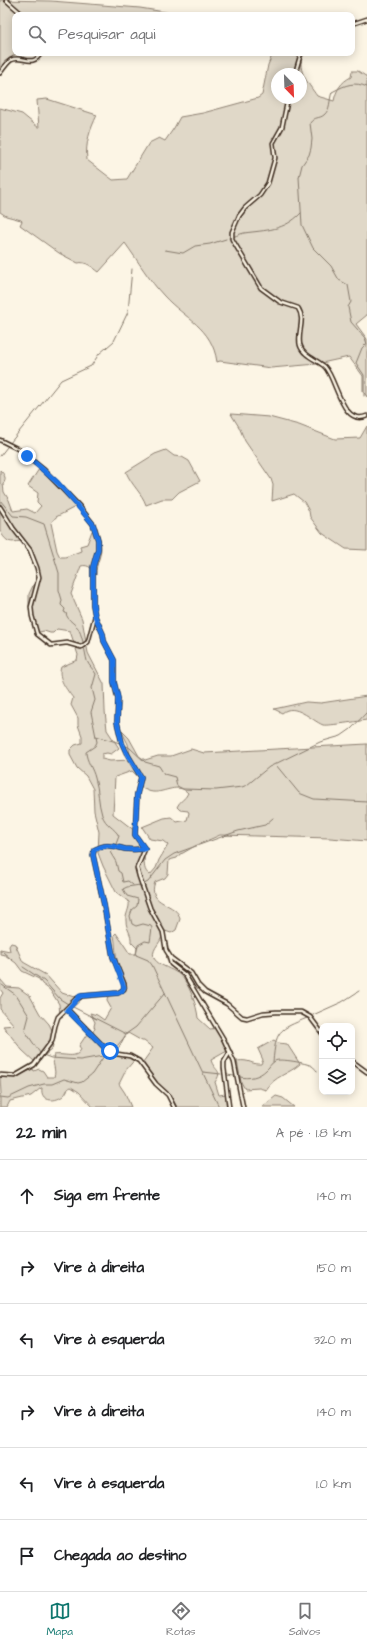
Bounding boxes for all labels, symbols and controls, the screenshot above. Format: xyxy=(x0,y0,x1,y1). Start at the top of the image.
search box xyxy=(12,12,355,56)
icon: search xyxy=(26,23,48,45)
text: Pesquisar aqui xyxy=(58,24,155,45)
north arrow xyxy=(271,68,307,104)
route end xyxy=(18,447,36,465)
map controls xyxy=(319,1023,355,1095)
button: locate xyxy=(319,1023,355,1059)
route start xyxy=(101,1042,119,1060)
button: layers xyxy=(319,1059,355,1095)
text: 22 min xyxy=(16,1121,67,1145)
text: A pé · 1.8 km xyxy=(276,1124,351,1142)
icon: ahead xyxy=(16,1185,38,1207)
text: Siga em frente xyxy=(54,1185,160,1206)
text: 140 m xyxy=(317,1187,351,1205)
icon: right xyxy=(16,1257,38,1279)
text: Vire à direita xyxy=(54,1257,144,1278)
text: 150 m xyxy=(317,1259,351,1277)
icon: left xyxy=(16,1329,38,1351)
text: Vire à esquerda xyxy=(54,1329,164,1350)
text: 320 m xyxy=(313,1331,351,1349)
icon: right xyxy=(16,1401,38,1423)
text: Vire à direita xyxy=(54,1401,144,1422)
text: 140 m xyxy=(317,1403,351,1421)
icon: left xyxy=(16,1473,38,1495)
text: Vire à esquerda xyxy=(54,1473,164,1494)
text: 1.0 km xyxy=(316,1475,351,1493)
icon: arrive xyxy=(16,1545,38,1567)
text: Chegada ao destino xyxy=(54,1545,187,1566)
tab: Mapa xyxy=(47,1600,73,1639)
tab: Rotas xyxy=(166,1600,196,1639)
tab: Salvos xyxy=(289,1600,320,1639)

